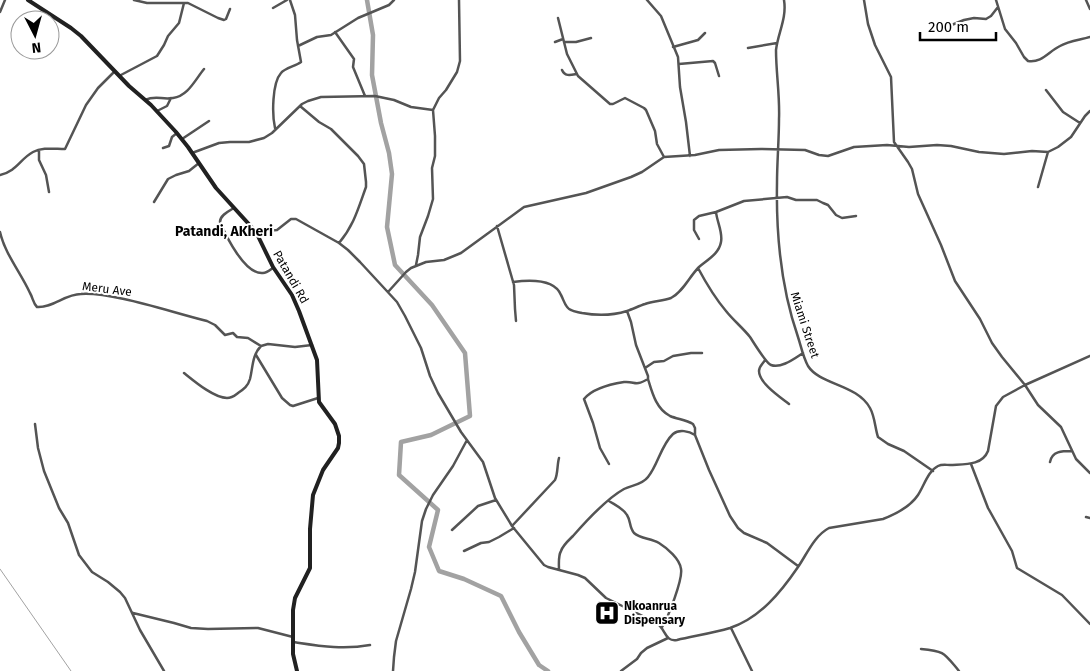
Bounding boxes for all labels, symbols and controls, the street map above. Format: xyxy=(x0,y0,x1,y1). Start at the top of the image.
north arrow xyxy=(10,10,60,60)
scale bar xyxy=(920,10,996,42)
text: 200 m xyxy=(928,18,969,36)
text: N xyxy=(31,38,42,56)
district label: Patandi, AKheri xyxy=(175,223,273,240)
street label: Patandi Rd xyxy=(270,248,312,306)
street label: Meru Ave xyxy=(81,279,133,299)
street label: Miami Street xyxy=(788,290,822,360)
place label: Nkoanrua Dispensary xyxy=(624,599,686,627)
hospital icon: Nkoanrua Dispensary xyxy=(594,600,620,626)

